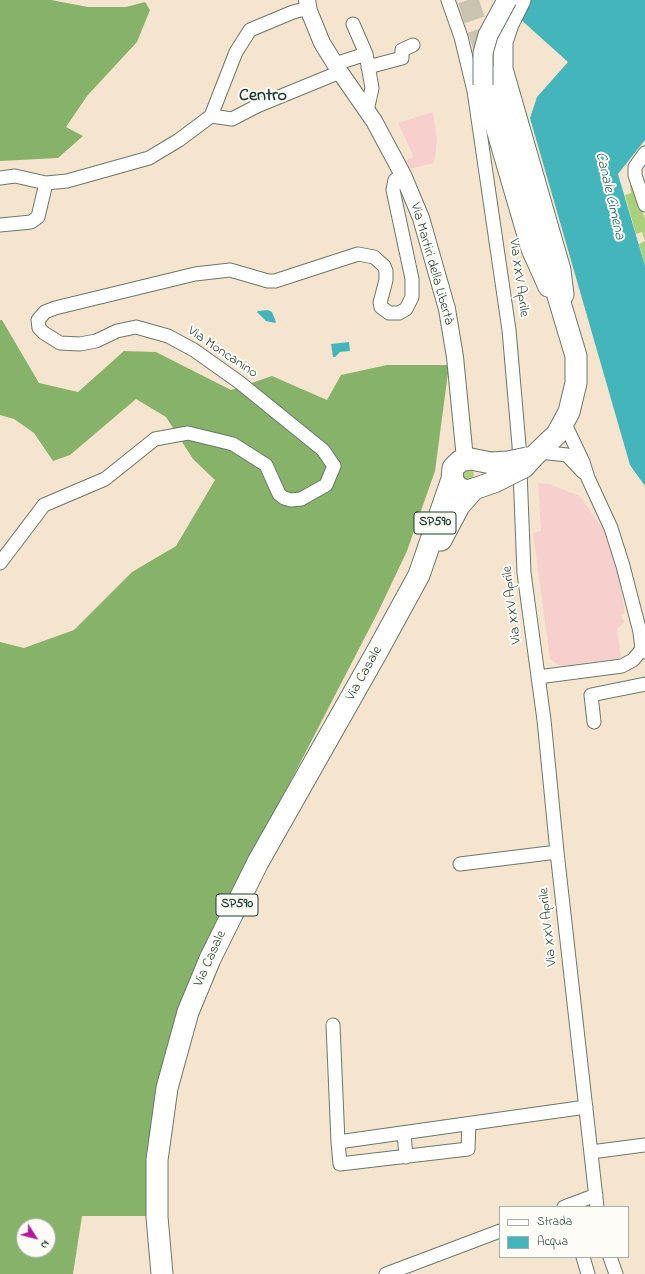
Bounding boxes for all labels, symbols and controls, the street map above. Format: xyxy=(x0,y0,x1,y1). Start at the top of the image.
district label: Centro xyxy=(239,86,287,108)
water label: Canale Cimena xyxy=(590,150,628,242)
street label: Via Martiri della Libertà xyxy=(406,201,456,327)
street label: Via XXV Aprile xyxy=(504,238,532,318)
street label: Via Moncanino xyxy=(184,323,260,383)
road number: SP590 xyxy=(414,512,456,534)
street label: Via XXV Aprile xyxy=(500,565,526,645)
street label: Via Casale xyxy=(343,644,387,704)
street label: Via XXV Aprile xyxy=(537,887,561,967)
road number: SP590 xyxy=(216,894,258,916)
street label: Via Casale xyxy=(191,928,231,990)
legend xyxy=(499,1206,629,1258)
text: Strada xyxy=(537,1213,572,1231)
north arrow xyxy=(16,1218,56,1258)
text: Acqua xyxy=(537,1233,568,1251)
text: N xyxy=(36,1237,54,1252)

